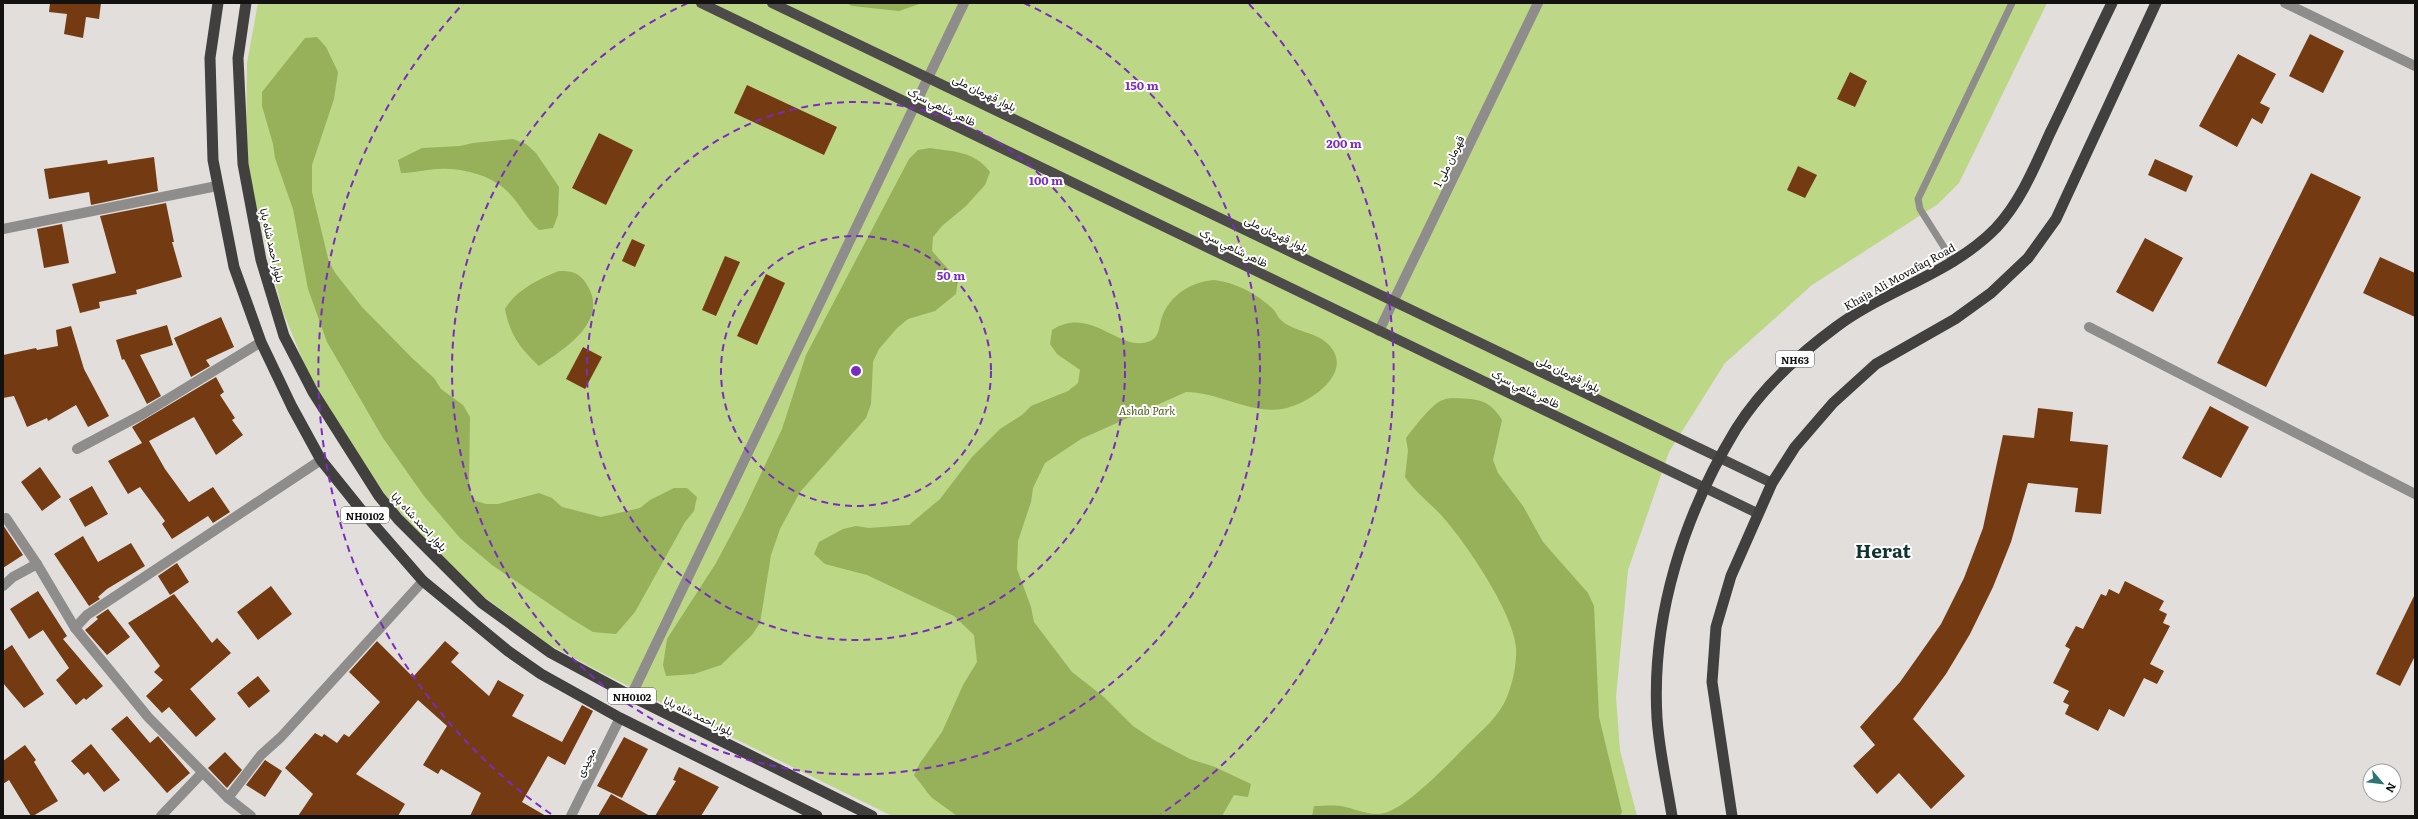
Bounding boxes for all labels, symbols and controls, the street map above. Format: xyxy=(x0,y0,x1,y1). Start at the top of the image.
street label: بلوار قهرمان ملی xyxy=(951,70,1019,114)
text: 150 m xyxy=(1125,76,1159,94)
street label: ظاهر شاهي سړک xyxy=(904,83,979,132)
street label: قهرمان ملی 1 xyxy=(1429,133,1467,189)
text: 200 m xyxy=(1326,134,1362,152)
text: 100 m xyxy=(1029,171,1063,189)
street label: بلوار احمد شاه بابا xyxy=(257,206,289,284)
street label: بلوار قهرمان ملی xyxy=(1243,211,1311,255)
street label: ظاهر شاهي سړک xyxy=(1196,224,1271,273)
street label: Khaja Ali Movafaq Road xyxy=(1840,239,1958,313)
text: 50 m xyxy=(937,266,965,284)
street label: بلوار قهرمان ملی xyxy=(1535,351,1603,395)
road number: NH63 xyxy=(1776,351,1814,367)
centre of rings xyxy=(849,364,863,378)
street label: ظاهر شاهي سړک xyxy=(1488,365,1563,414)
park label: Ashab Park xyxy=(1119,402,1175,418)
street label: بلوار احمد شاه بابا xyxy=(388,488,452,554)
road number: NH0102 xyxy=(341,507,389,523)
district label: Herat xyxy=(1855,536,1911,564)
road number: NH0102 xyxy=(608,688,656,704)
street label: بلوار احمد شاه بابا xyxy=(662,691,736,739)
street label: مجیدی xyxy=(571,744,599,779)
north arrow xyxy=(2362,763,2402,803)
text: N xyxy=(2382,780,2401,796)

